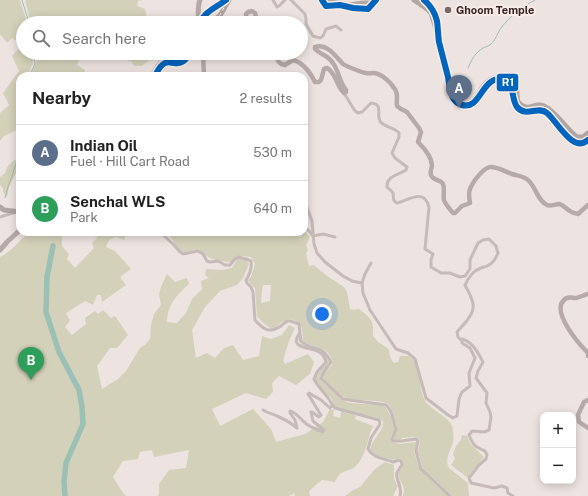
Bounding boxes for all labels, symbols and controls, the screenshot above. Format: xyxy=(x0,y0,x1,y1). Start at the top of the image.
place label: Ghoom Temple xyxy=(456,4,534,16)
marker: Ghoom Temple xyxy=(443,5,453,15)
search box xyxy=(16,16,308,60)
icon: search xyxy=(30,27,52,49)
text: Search here xyxy=(62,30,146,47)
line badge: R1 xyxy=(496,73,519,92)
pin: A xyxy=(446,75,472,108)
text: R1 xyxy=(502,76,514,88)
text: Nearby xyxy=(32,88,91,108)
text: 2 results xyxy=(240,91,292,106)
text: Indian Oil xyxy=(70,137,138,154)
text: A xyxy=(40,145,50,160)
text: 530 m xyxy=(253,145,292,160)
text: Fuel · Hill Cart Road xyxy=(70,154,190,169)
text: Senchal WLS xyxy=(70,193,165,210)
text: B xyxy=(41,201,49,216)
text: 640 m xyxy=(253,201,292,216)
text: Park xyxy=(70,210,98,225)
your location xyxy=(312,304,332,324)
pin: B xyxy=(18,347,44,380)
map controls xyxy=(540,412,576,484)
button: + xyxy=(540,412,576,448)
button: − xyxy=(540,448,576,484)

